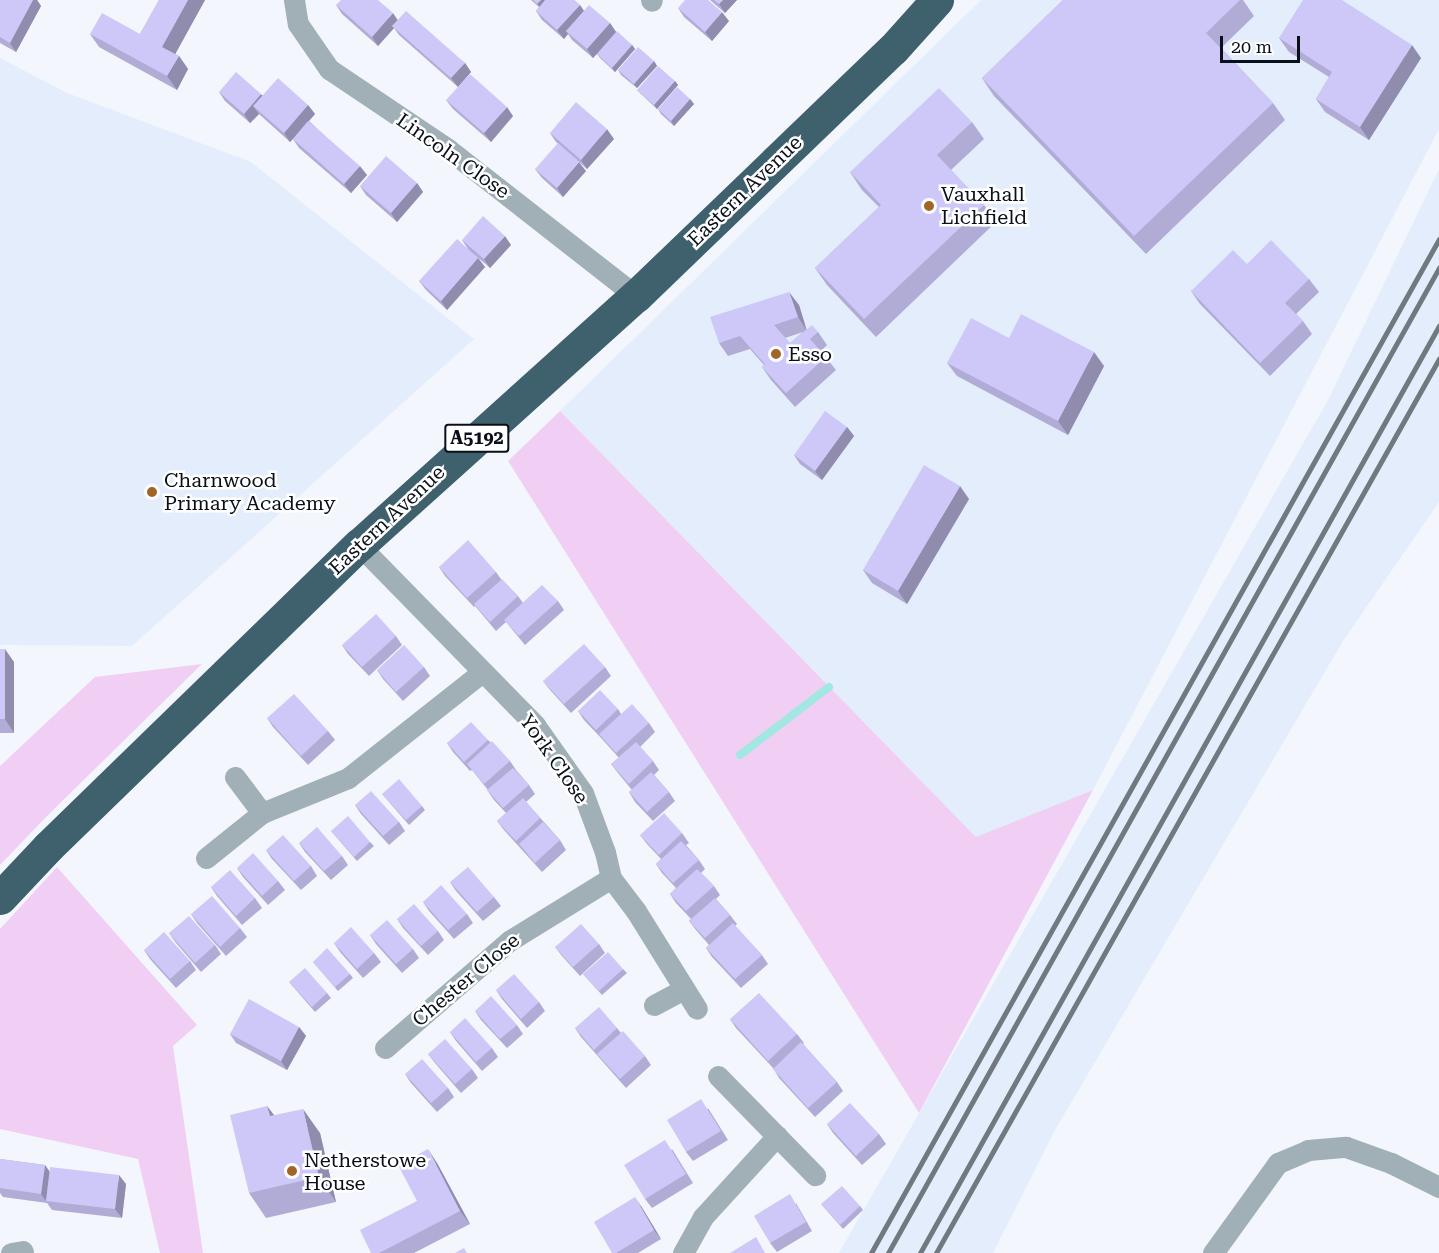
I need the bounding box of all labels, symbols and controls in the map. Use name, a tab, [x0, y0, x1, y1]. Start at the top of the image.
scale bar	[1223, 24, 1302, 62]
text: 20 m	[1231, 36, 1272, 57]
street label: Lincoln Close	[392, 108, 514, 204]
street label: Eastern Avenue	[683, 130, 807, 252]
place label: Vauxhall Lichfield	[941, 183, 1027, 230]
marker: Vauxhall Lichfield	[922, 199, 936, 213]
place label: Esso	[788, 342, 832, 366]
marker: Esso	[769, 347, 783, 361]
road number: A5192	[444, 423, 510, 453]
street label: Eastern Avenue	[324, 460, 450, 580]
place label: Charnwood Primary Academy	[164, 468, 336, 515]
marker: Charnwood Primary Academy	[145, 485, 159, 499]
street label: York Close	[514, 710, 594, 808]
street label: Chester Close	[408, 928, 524, 1032]
place label: Netherstowe House	[304, 1148, 426, 1195]
marker: Netherstowe House	[285, 1164, 299, 1178]

